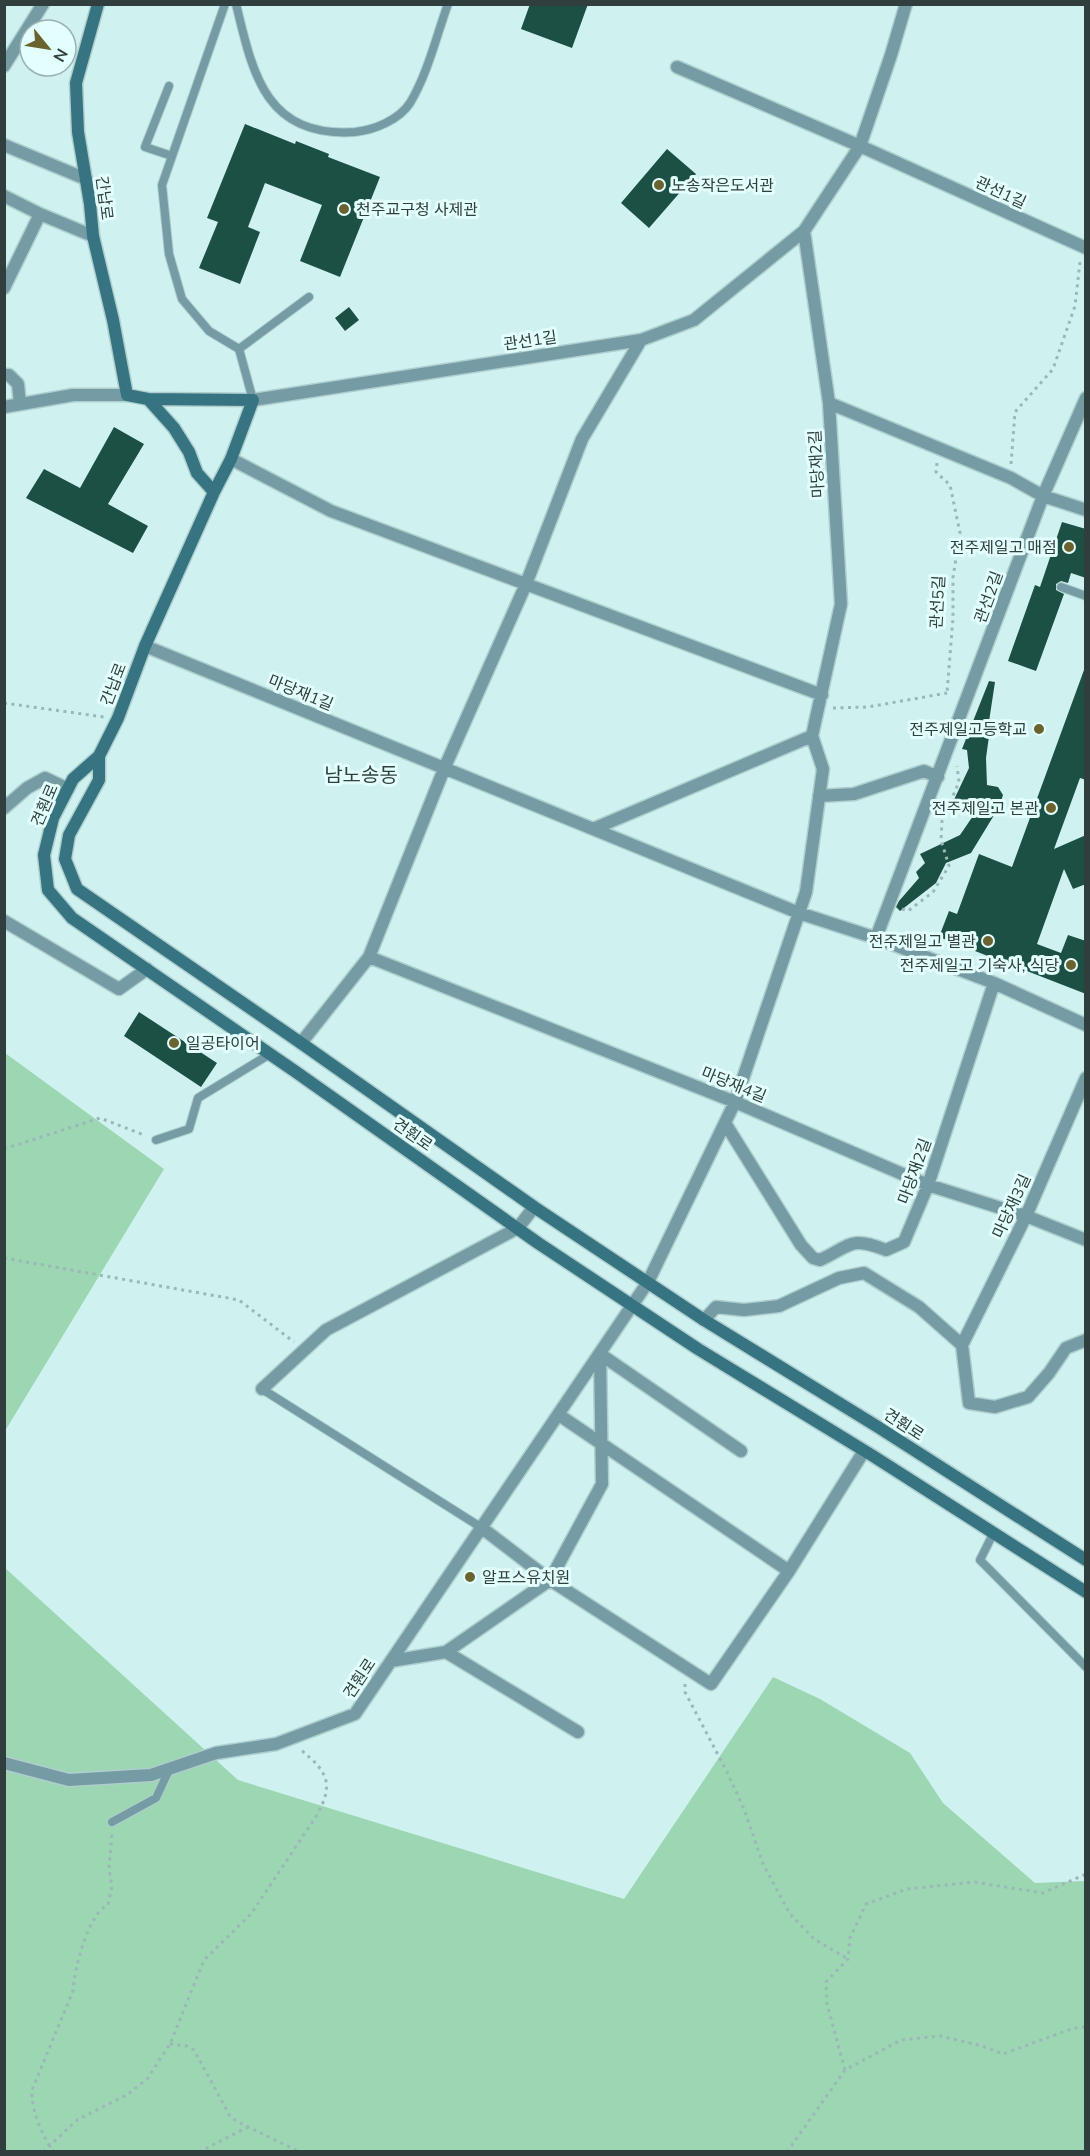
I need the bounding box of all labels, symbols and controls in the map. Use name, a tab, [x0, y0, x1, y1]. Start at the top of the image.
north arrow	[18, 18, 78, 78]
text: N	[49, 45, 73, 66]
street label: 관선1길	[972, 172, 1030, 212]
street label: 간납로	[92, 175, 118, 221]
place label: 노송작은도서관	[671, 175, 774, 195]
marker: 노송작은도서관	[652, 178, 666, 192]
place label: 천주교구청 사제관	[356, 199, 478, 219]
marker: 천주교구청 사제관	[337, 202, 351, 216]
street label: 관선1길	[502, 326, 558, 354]
street label: 마당재2길	[804, 429, 828, 499]
place label: 전주제일고 매점	[950, 537, 1057, 557]
marker: 전주제일고 매점	[1062, 540, 1076, 554]
street label: 관선2길	[969, 568, 1007, 626]
street label: 관선5길	[926, 575, 948, 629]
street label: 간납로	[96, 660, 130, 708]
street label: 마당재1길	[266, 670, 336, 714]
place label: 전주제일고등학교	[909, 719, 1027, 739]
marker: 전주제일고등학교	[1032, 722, 1046, 736]
district label: 남노송동	[324, 762, 398, 787]
street label: 견훤로	[26, 781, 62, 829]
place label: 전주제일고 본관	[932, 798, 1039, 818]
marker: 전주제일고 본관	[1044, 801, 1058, 815]
place label: 전주제일고 별관	[869, 931, 976, 951]
marker: 전주제일고 별관	[981, 934, 995, 948]
place label: 전주제일고 기숙사, 식당	[900, 955, 1059, 975]
marker: 전주제일고 기숙사, 식당	[1064, 958, 1078, 972]
place label: 일공타이어	[186, 1033, 260, 1053]
marker: 일공타이어	[167, 1036, 181, 1050]
street label: 마당재4길	[699, 1062, 769, 1106]
street label: 견훤로	[389, 1113, 437, 1155]
street label: 마당재2길	[893, 1135, 935, 1207]
street label: 마당재3길	[987, 1171, 1035, 1241]
street label: 견훤로	[880, 1404, 928, 1445]
place label: 알프스유치원	[482, 1567, 570, 1587]
marker: 알프스유치원	[463, 1570, 477, 1584]
street label: 견훤로	[338, 1654, 380, 1702]

